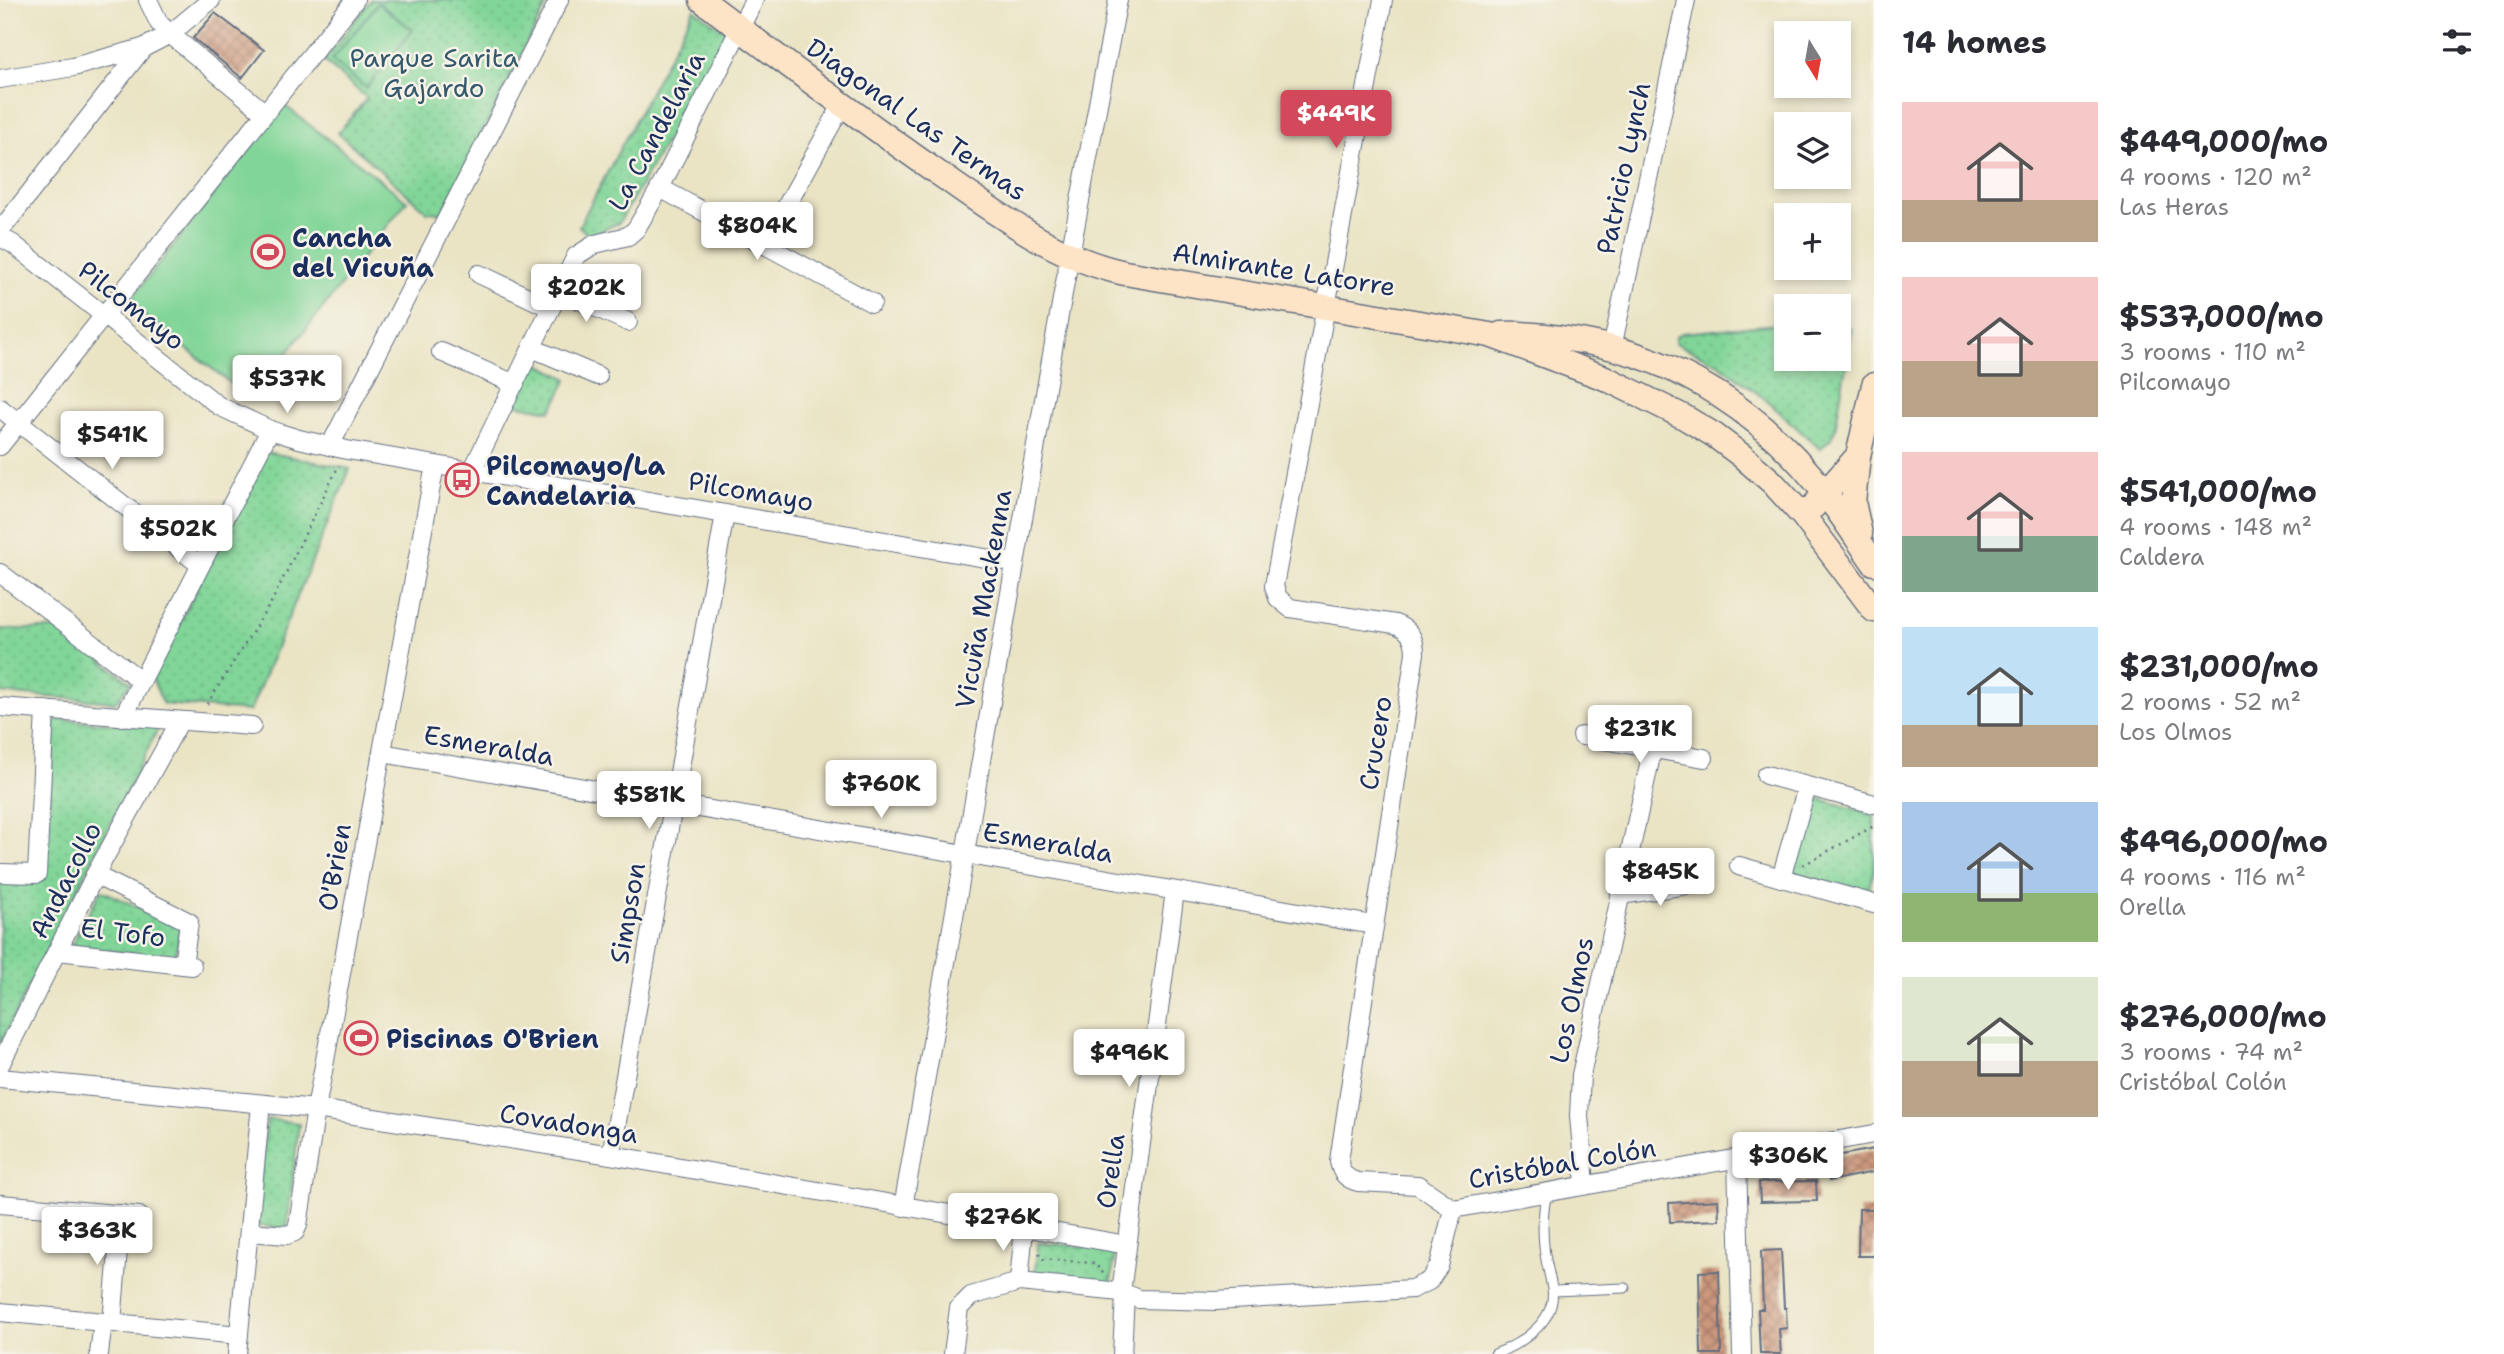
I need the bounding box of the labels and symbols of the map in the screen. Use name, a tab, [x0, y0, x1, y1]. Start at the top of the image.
north arrow	[1774, 21, 1852, 98]
street label: Diagonal Las Termas	[800, 30, 1034, 208]
park label: Parque Sarita Gajardo	[349, 40, 519, 105]
street label: La Candelaria	[599, 45, 713, 217]
street label: Patricio Lynch	[1588, 78, 1658, 258]
pin: $449K	[1287, 90, 1385, 150]
pin: $804K	[708, 202, 806, 262]
place label: Cancha del Vicuña	[292, 220, 434, 285]
sports icon: Cancha del Vicuña	[249, 233, 287, 271]
street label: Almirante Latorre	[1170, 234, 1398, 304]
street label: Pilcomayo	[71, 252, 193, 358]
pin: $202K	[537, 264, 635, 324]
pin: $537K	[238, 356, 336, 415]
pin: $541K	[63, 412, 161, 471]
place label: Pilcomayo/La Candelaria	[486, 448, 665, 513]
bus stop icon: Pilcomayo/La Candelaria	[443, 461, 481, 499]
street label: Pilcomayo	[686, 463, 816, 519]
street label: Vicuña Mackenna	[946, 486, 1020, 712]
pin: $502K	[129, 505, 227, 565]
street label: Crucero	[1350, 693, 1400, 793]
pin: $231K	[1591, 706, 1689, 765]
street label: Esmeralda	[421, 716, 557, 774]
pin: $760K	[832, 760, 930, 820]
pin: $581K	[600, 772, 698, 831]
street label: Esmeralda	[980, 813, 1116, 871]
street label: Andacollo	[21, 816, 109, 944]
street label: O'Brien	[309, 820, 359, 914]
pin: $845K	[1611, 848, 1709, 908]
street label: Simpson	[601, 860, 653, 966]
street label: El Tofo	[78, 909, 168, 955]
street label: Los Olmos	[1541, 934, 1601, 1066]
sports icon: Piscinas O'Brien	[342, 1019, 380, 1057]
place label: Piscinas O'Brien	[386, 1021, 599, 1056]
pin: $496K	[1080, 1030, 1178, 1089]
street label: Covadonga	[497, 1095, 641, 1151]
street label: Cristóbal Colón	[1466, 1129, 1658, 1197]
street label: Orella	[1087, 1131, 1133, 1211]
pin: $306K	[1739, 1132, 1837, 1192]
pin: $276K	[954, 1194, 1052, 1253]
pin: $363K	[48, 1208, 146, 1267]

